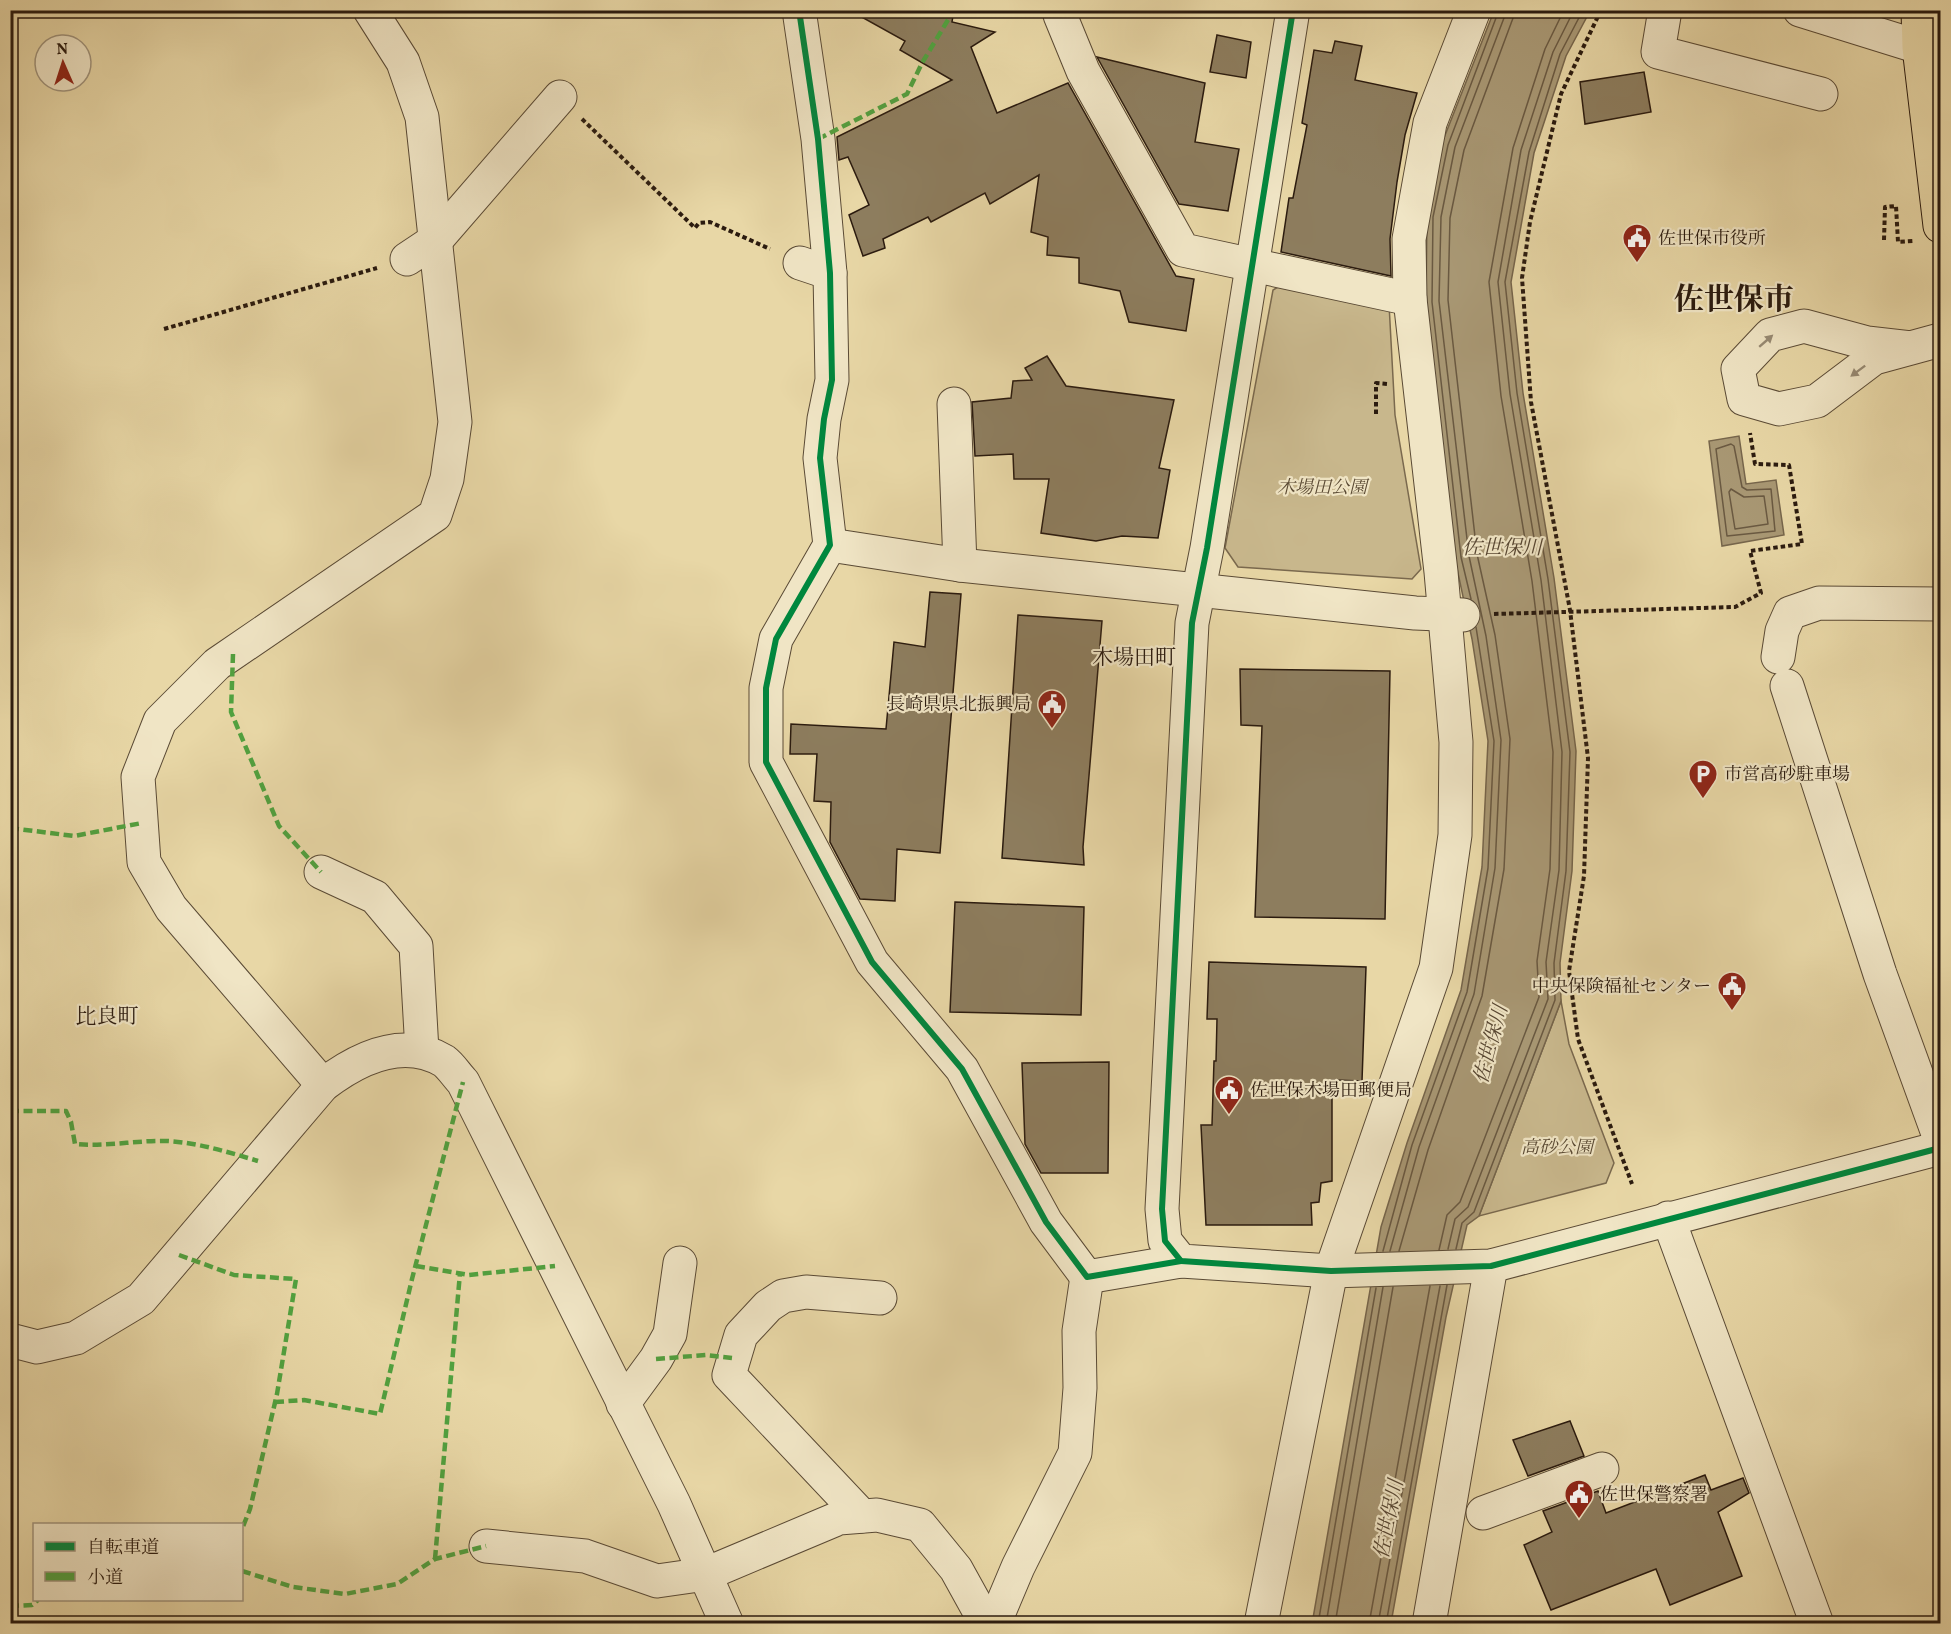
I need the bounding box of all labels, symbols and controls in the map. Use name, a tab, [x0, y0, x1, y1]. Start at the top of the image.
north arrow	[33, 33, 93, 93]
text: N	[56, 39, 69, 61]
public building icon: 佐世保市役所	[1621, 222, 1653, 264]
place label: 佐世保市役所	[1658, 227, 1766, 252]
district label: 佐世保市	[1674, 280, 1794, 322]
one-way arrow	[1758, 334, 1773, 348]
one-way arrow	[1850, 364, 1865, 376]
park label: 木場田公園	[1277, 476, 1370, 501]
water label: 佐世保川	[1462, 535, 1544, 563]
district label: 木場田町	[1092, 644, 1176, 673]
public building icon: 長崎県県北振興局	[1036, 688, 1068, 730]
place label: 長崎県県北振興局	[887, 693, 1031, 718]
parking icon: 市営高砂駐車場	[1687, 758, 1719, 800]
place label: 市営高砂駐車場	[1724, 763, 1850, 788]
public building icon: 中央保険福祉センター	[1716, 970, 1748, 1012]
place label: 中央保険福祉センター	[1532, 975, 1711, 1000]
water label: 佐世保川	[1468, 1000, 1516, 1087]
district label: 比良町	[76, 1003, 139, 1032]
public building icon: 佐世保木場田郵便局	[1213, 1074, 1245, 1116]
place label: 佐世保木場田郵便局	[1250, 1079, 1412, 1104]
park label: 高砂公園	[1521, 1136, 1596, 1161]
water label: 佐世保川	[1369, 1475, 1412, 1561]
public building icon: 佐世保警察署	[1563, 1478, 1595, 1520]
place label: 佐世保警察署	[1600, 1483, 1708, 1508]
legend	[33, 1523, 243, 1601]
text: 自転車道	[87, 1536, 159, 1561]
text: 小道	[87, 1566, 123, 1591]

